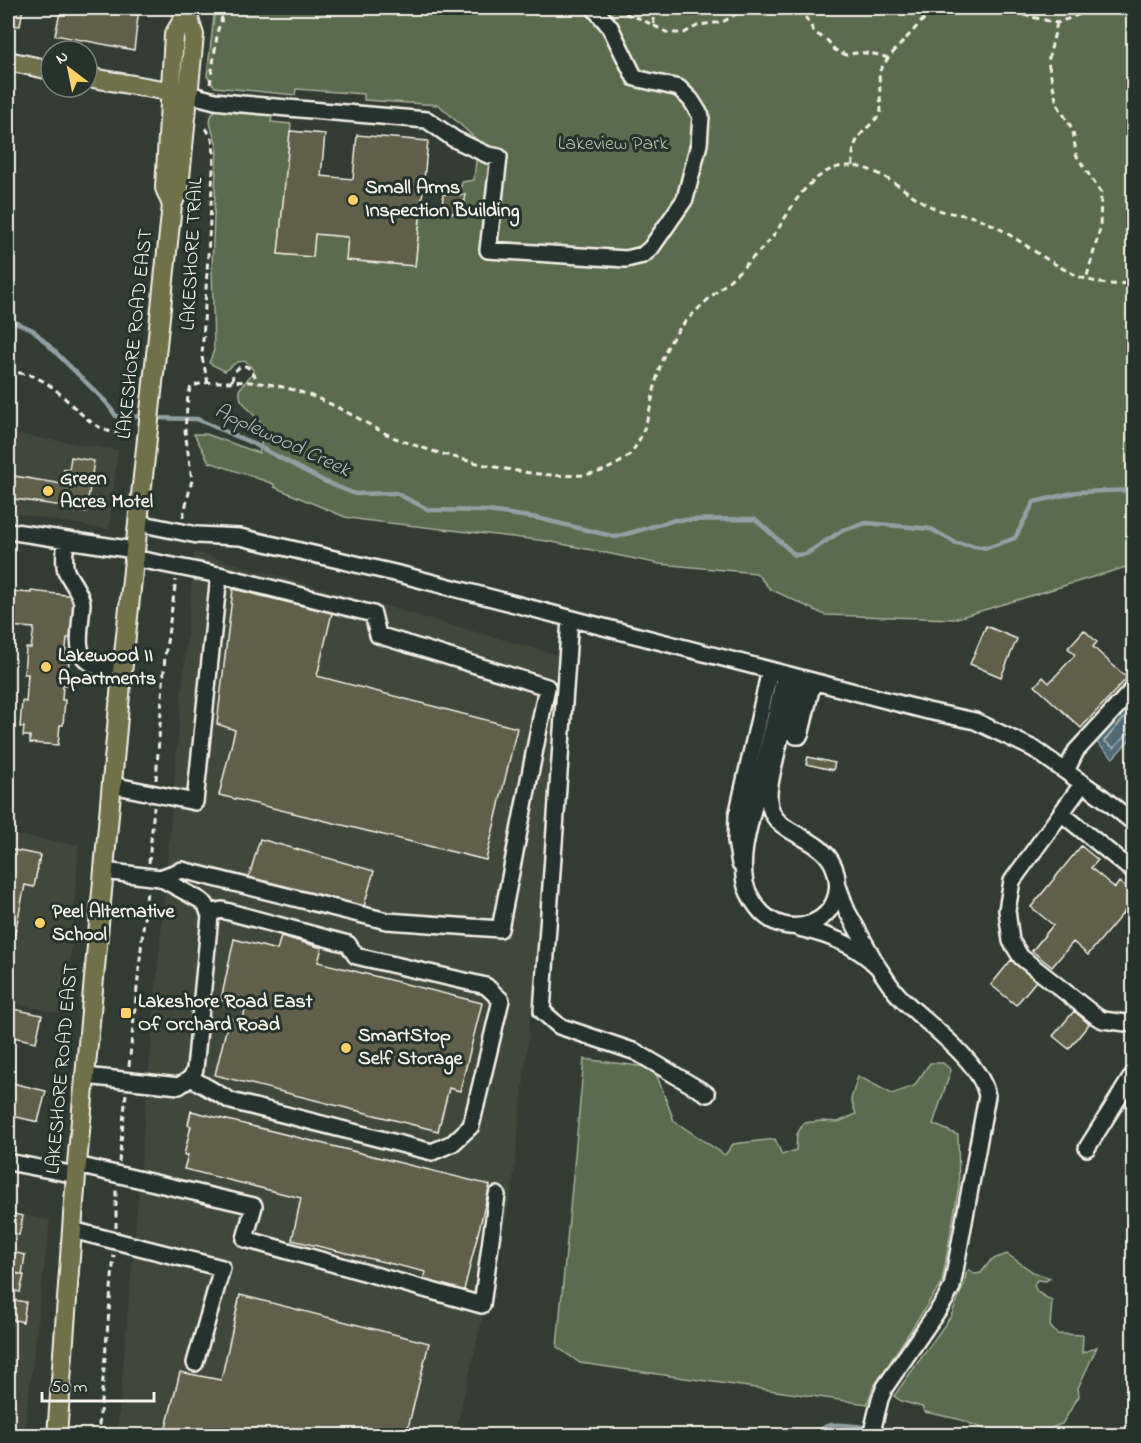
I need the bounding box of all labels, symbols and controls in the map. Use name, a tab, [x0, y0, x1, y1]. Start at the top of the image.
north arrow	[39, 39, 99, 99]
text: N	[51, 45, 73, 71]
park label: Lakeview Park	[558, 130, 668, 159]
place label: Small Arms Inspection Building	[365, 174, 520, 227]
street label: LAKESHORE TRAIL	[175, 176, 212, 331]
marker: Small Arms Inspection Building	[346, 193, 360, 207]
street label: LAKESHORE ROAD EAST	[111, 227, 161, 441]
water label: Applewood Creek	[209, 396, 355, 486]
place label: Green Acres Motel	[60, 465, 153, 517]
marker: Green Acres Motel	[41, 484, 55, 498]
place label: Lakewood II Apartments	[58, 642, 156, 694]
marker: Lakewood II Apartments	[39, 660, 53, 674]
place label: Peel Alternative School	[52, 898, 176, 950]
marker: Peel Alternative School	[33, 916, 47, 930]
street label: LAKESHORE ROAD EAST	[39, 963, 87, 1175]
place label: Lakeshore Road East Of Orchard Road	[138, 988, 313, 1040]
marker: Lakeshore Road East Of Orchard Road	[119, 1006, 133, 1020]
place label: SmartStop Self Storage	[358, 1022, 463, 1075]
marker: SmartStop Self Storage	[339, 1041, 353, 1055]
scale bar	[42, 1365, 154, 1403]
text: 50 m	[51, 1375, 88, 1401]

